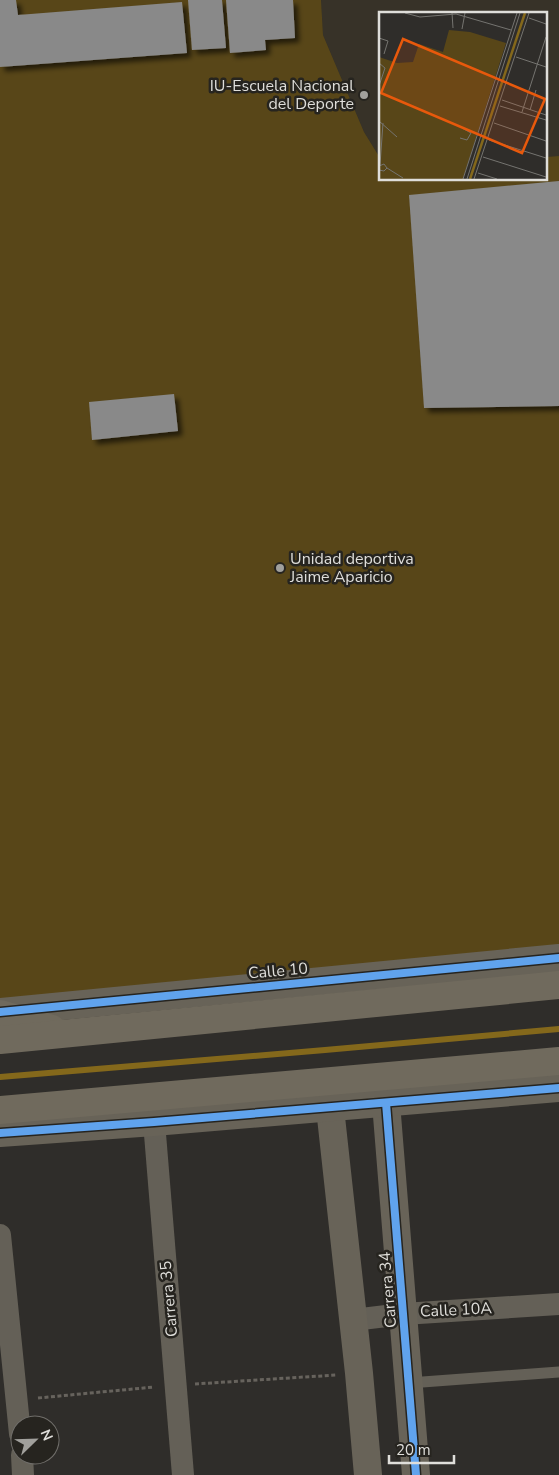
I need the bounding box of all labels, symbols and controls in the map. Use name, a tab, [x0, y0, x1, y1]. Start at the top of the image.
inset map	[379, 12, 546, 180]
place label: IU-Escuela Nacional del Deporte	[210, 75, 354, 115]
marker: IU-Escuela Nacional del Deporte	[358, 89, 370, 101]
place label: Unidad deportiva Jaime Aparicio	[289, 548, 414, 588]
marker: Unidad deportiva Jaime Aparicio	[274, 562, 286, 574]
street label: Calle 10	[247, 957, 309, 985]
street label: Carrera 34	[374, 1251, 402, 1329]
street label: Carrera 35	[155, 1260, 183, 1338]
street label: Calle 10A	[420, 1297, 493, 1323]
north arrow	[10, 1415, 60, 1465]
text: N	[36, 1427, 57, 1444]
scale bar	[389, 1432, 454, 1464]
text: 20 m	[396, 1440, 431, 1460]

